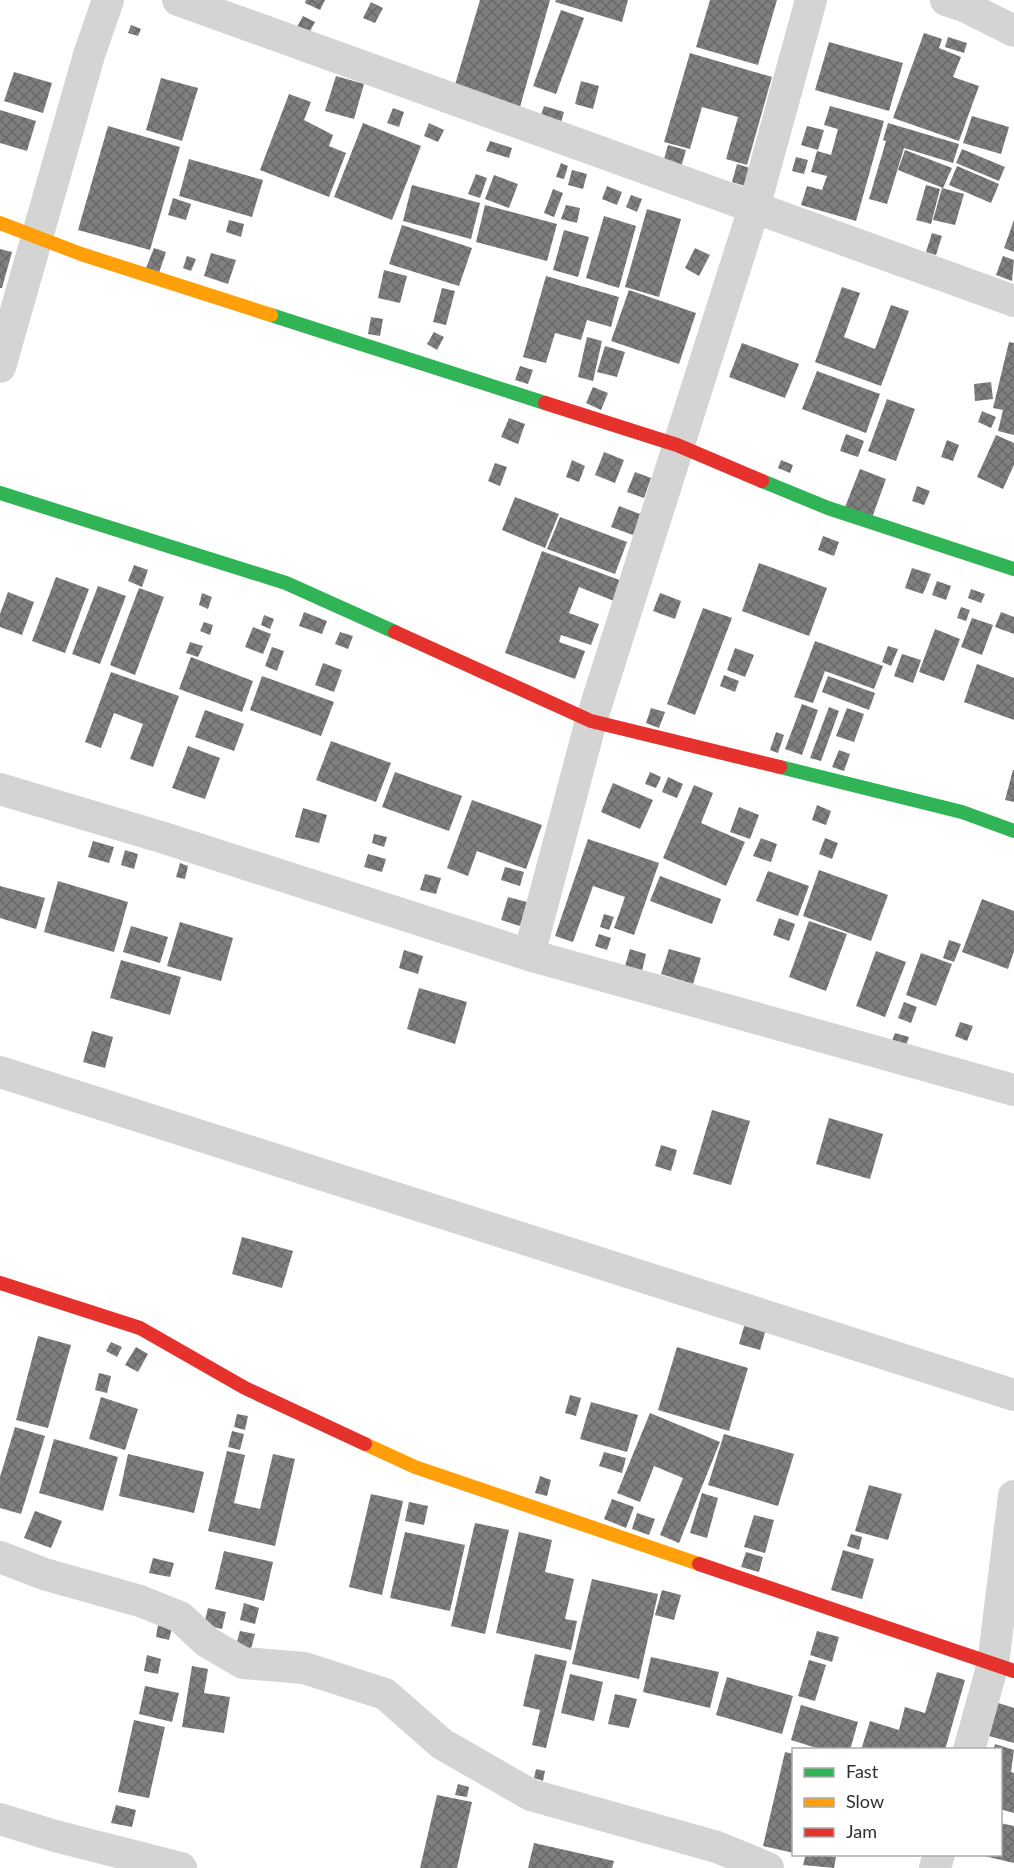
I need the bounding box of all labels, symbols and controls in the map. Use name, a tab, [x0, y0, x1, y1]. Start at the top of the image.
legend	[792, 1748, 1002, 1856]
text: Fast	[846, 1760, 879, 1782]
text: Slow	[846, 1790, 884, 1812]
text: Jam	[846, 1820, 877, 1842]

